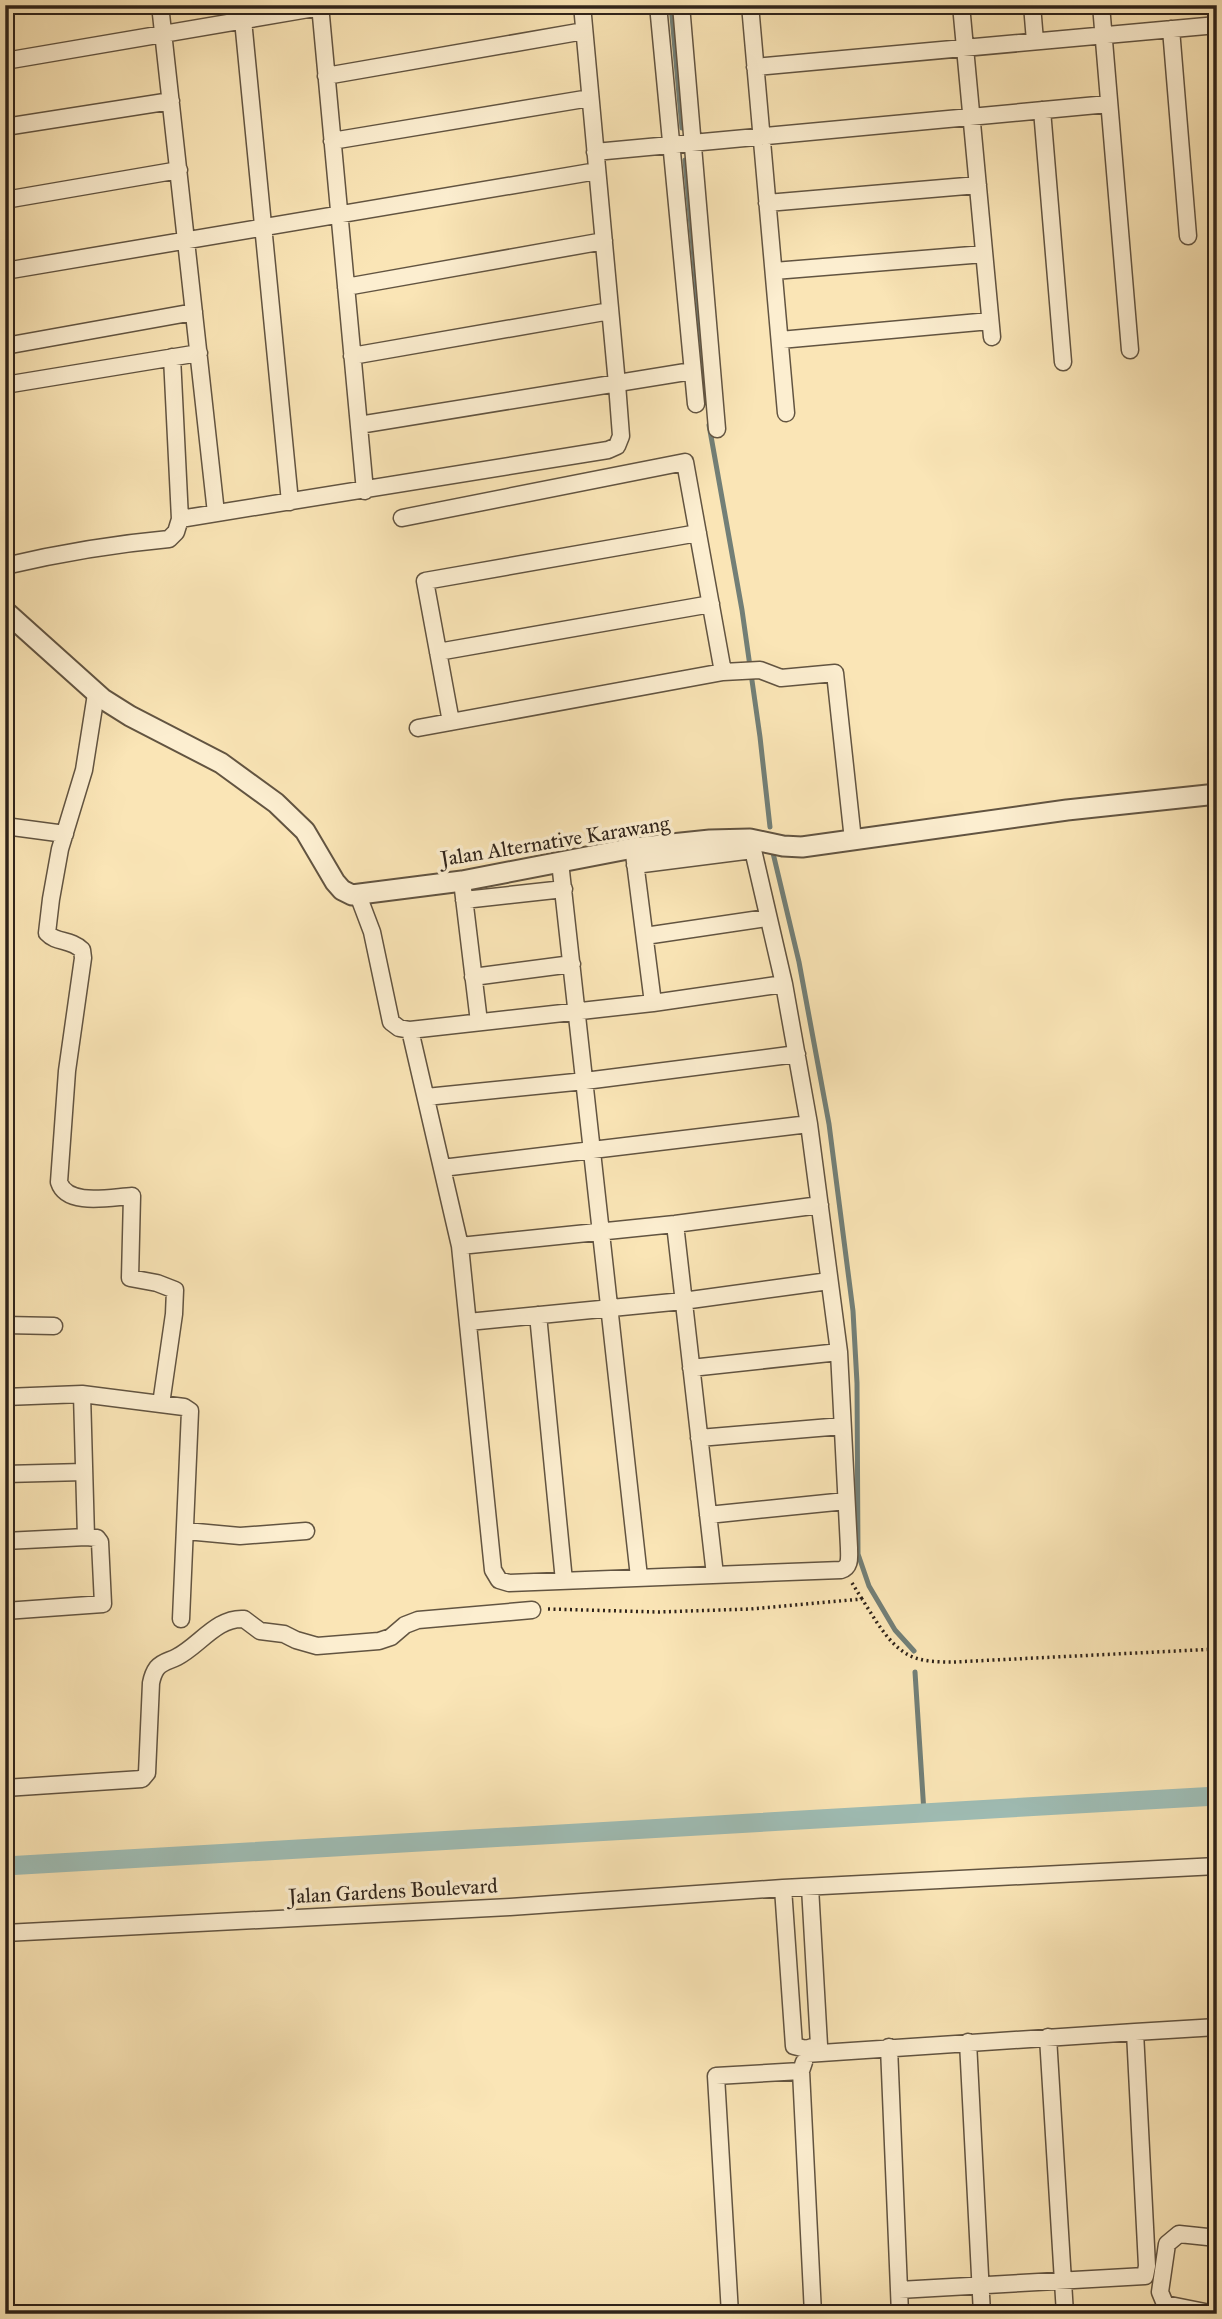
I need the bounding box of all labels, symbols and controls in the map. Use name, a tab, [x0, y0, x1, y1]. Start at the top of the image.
street label: Jalan Alternative Karawang	[437, 810, 672, 872]
street label: Jalan Gardens Boulevard	[286, 1873, 499, 1910]

